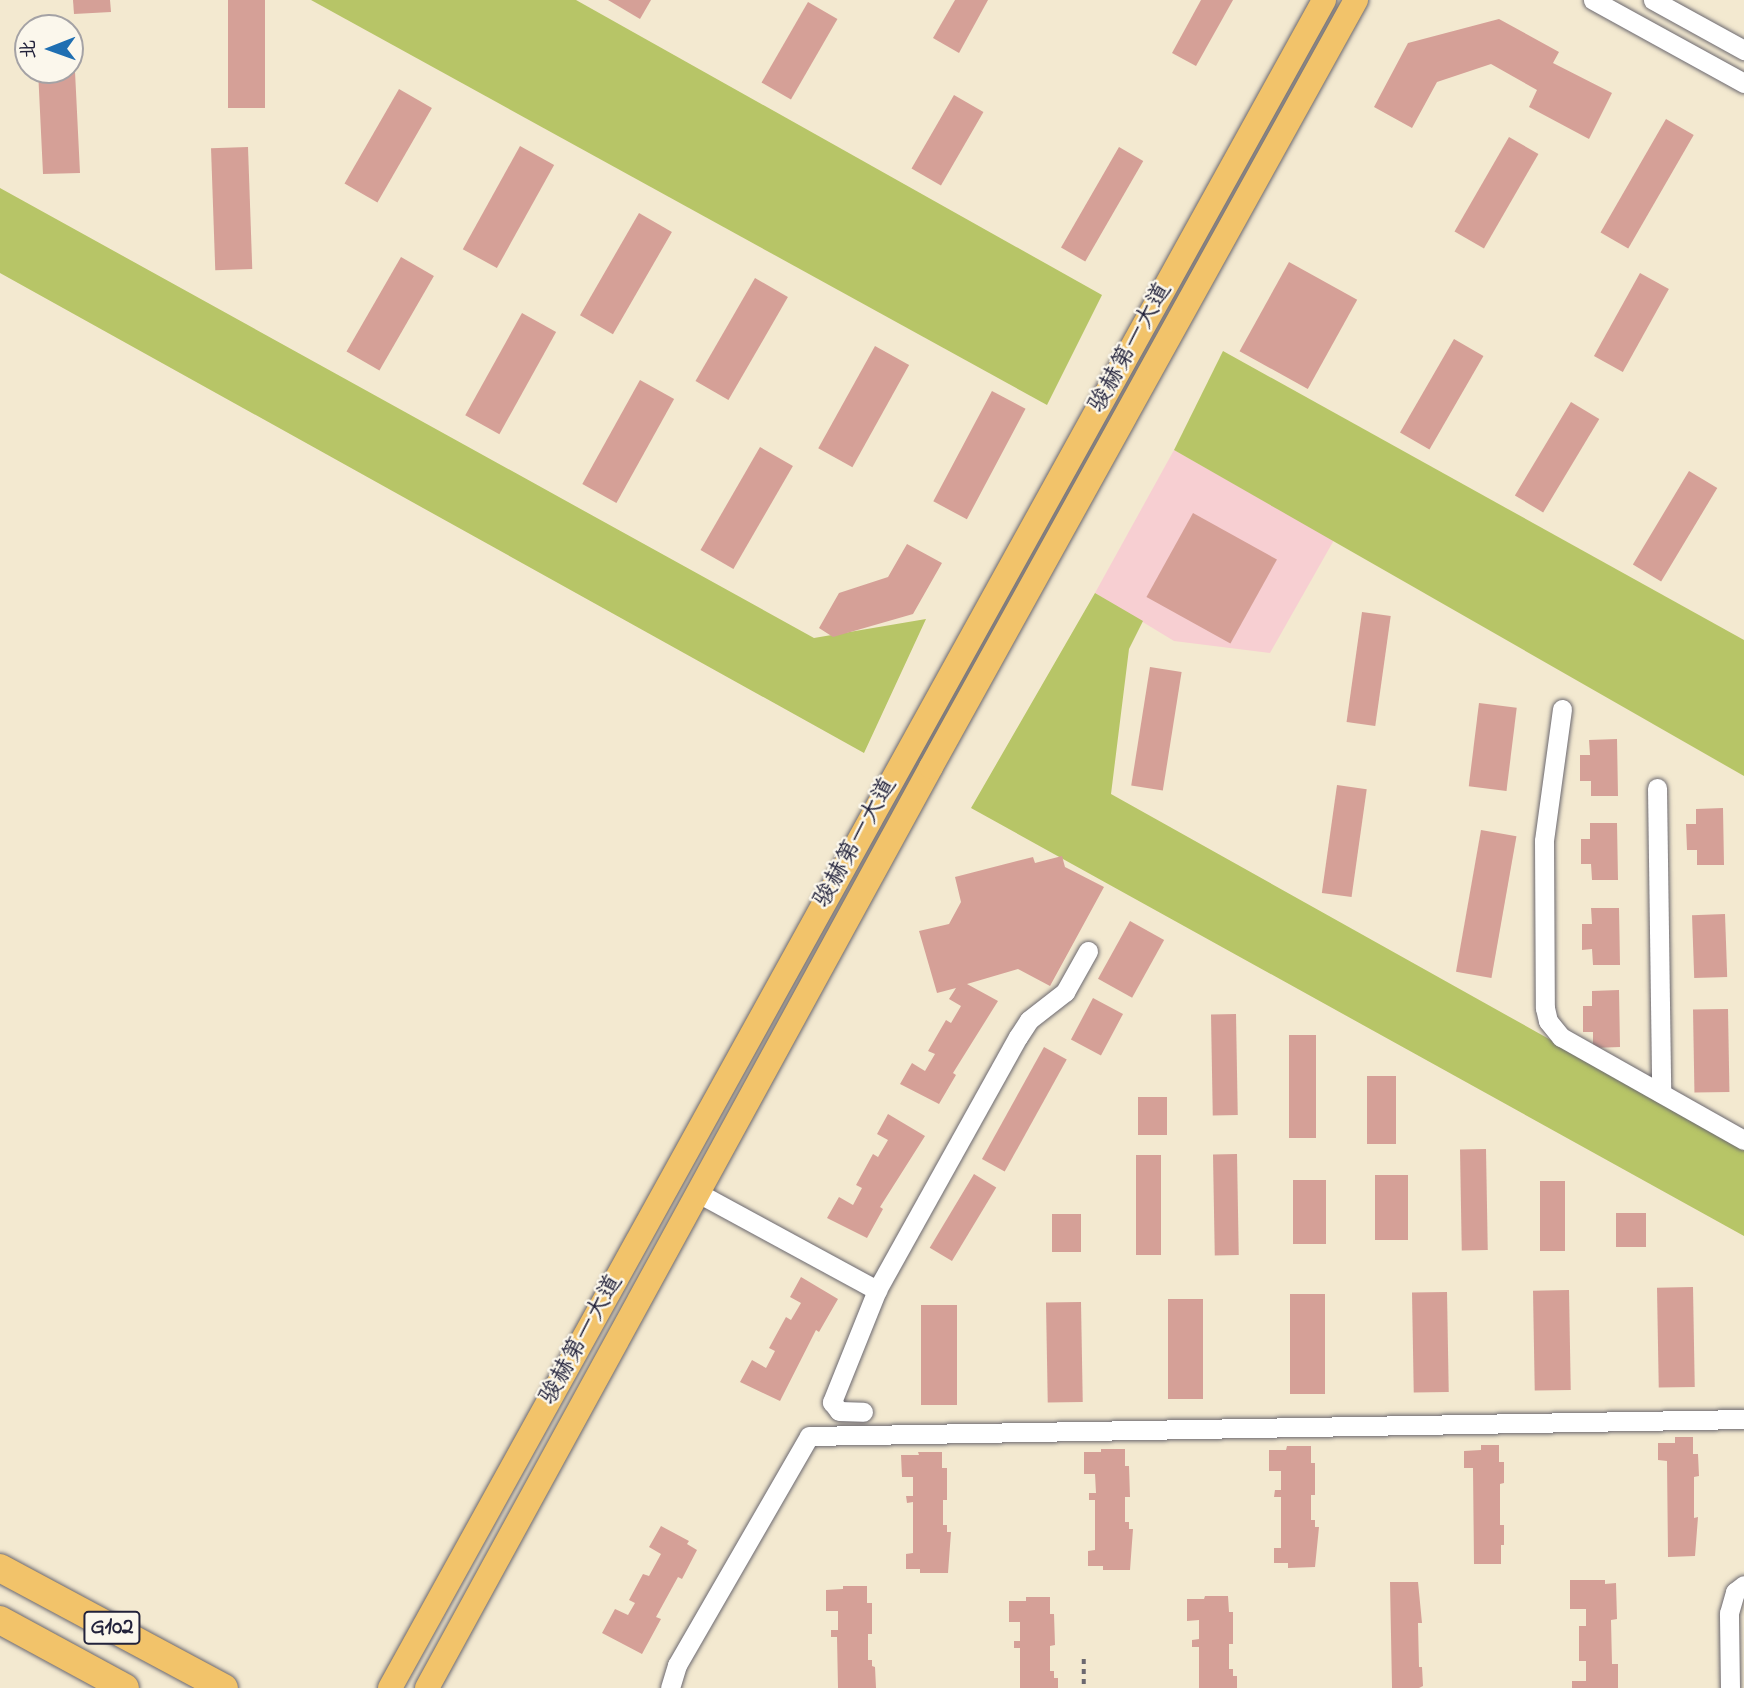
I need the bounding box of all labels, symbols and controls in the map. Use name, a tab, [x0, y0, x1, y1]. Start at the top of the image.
north arrow	[14, 14, 84, 84]
text: 北	[16, 40, 43, 59]
street label: 骏赫第一大道	[1083, 278, 1179, 418]
street label: 骏赫第一大道	[808, 773, 904, 913]
street label: 骏赫第一大道	[534, 1270, 630, 1410]
road number: G102	[82, 1609, 142, 1648]

